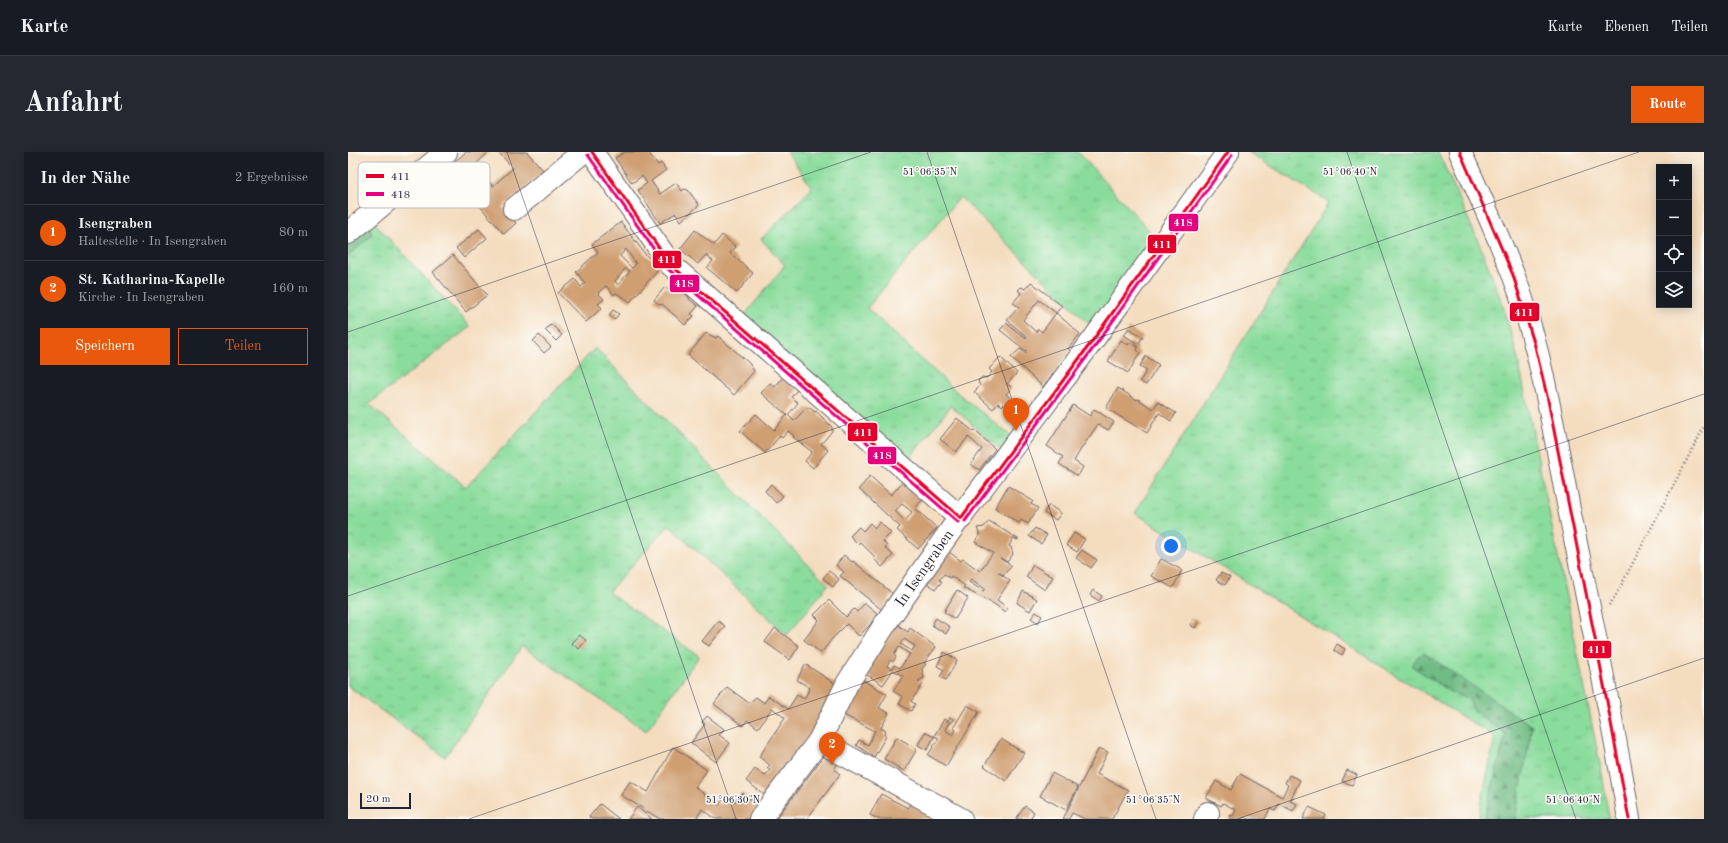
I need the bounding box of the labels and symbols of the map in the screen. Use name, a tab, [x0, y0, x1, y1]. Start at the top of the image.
legend	[358, 162, 490, 208]
text: 51°06'35"N	[903, 167, 958, 177]
text: 51°06'40"N	[1323, 167, 1378, 177]
text: 411	[391, 172, 410, 183]
text: 418	[391, 190, 410, 201]
line badge: 418	[1168, 213, 1199, 232]
text: 418	[1173, 218, 1193, 229]
line badge: 411	[1147, 234, 1177, 254]
text: 411	[1152, 240, 1172, 251]
line badge: 411	[652, 250, 682, 269]
text: 411	[657, 255, 677, 266]
line badge: 418	[669, 274, 700, 293]
text: 418	[674, 279, 694, 290]
line badge: 411	[1509, 302, 1540, 322]
text: 411	[1514, 308, 1534, 319]
pin: 1	[1003, 398, 1029, 431]
line badge: 411	[847, 422, 878, 442]
text: 411	[853, 428, 873, 439]
line badge: 418	[867, 446, 897, 465]
text: 418	[872, 451, 892, 462]
street label: In Isengraben	[893, 528, 957, 610]
your location	[1161, 536, 1181, 556]
line badge: 411	[1582, 640, 1612, 659]
text: 411	[1587, 645, 1607, 656]
pin: 2	[819, 732, 845, 765]
scale bar	[360, 791, 411, 810]
text: 51°06'30"N	[706, 795, 761, 805]
text: 51°06'35"N	[1126, 795, 1181, 805]
text: 51°06'40"N	[1546, 795, 1601, 805]

